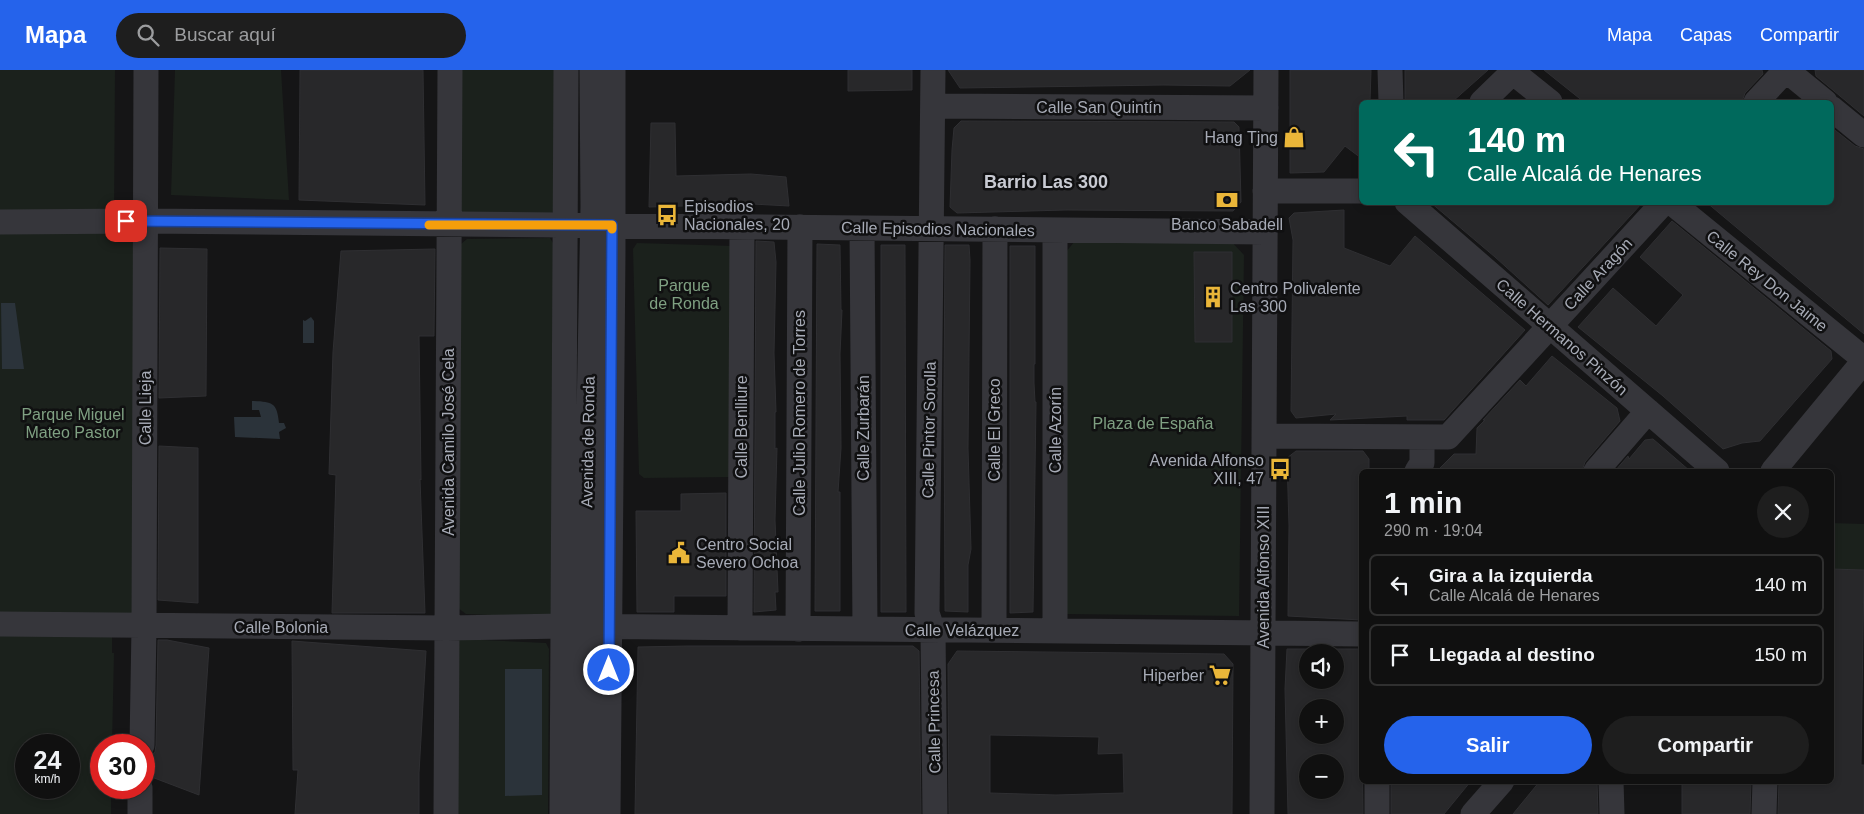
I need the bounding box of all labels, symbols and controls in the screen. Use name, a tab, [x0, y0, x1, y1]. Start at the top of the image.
search box	[116, 13, 466, 58]
text: Mapa	[25, 21, 86, 48]
icon: search	[134, 21, 162, 49]
text: Buscar aquí	[174, 24, 276, 45]
text: Mapa	[1607, 25, 1652, 45]
text: Capas	[1680, 25, 1732, 45]
text: Compartir	[1760, 25, 1839, 45]
street label: Calle San Quintín	[1036, 99, 1162, 116]
icon: left	[1384, 120, 1449, 185]
text: 140 m	[1467, 120, 1566, 159]
shop icon: Hang Tjng	[1281, 124, 1307, 150]
place label: Hang Tjng	[1204, 129, 1278, 146]
text: Calle Alcalá de Henares	[1467, 161, 1702, 186]
district label: Barrio Las 300	[984, 172, 1108, 192]
bank icon: Banco Sabadell	[1214, 187, 1240, 213]
place label: Episodios Nacionales, 20	[684, 198, 790, 233]
pin	[105, 200, 147, 242]
bus stop icon: Episodios Nacionales, 20	[654, 202, 680, 228]
icon: arrive	[112, 207, 140, 235]
place label: Banco Sabadell	[1171, 216, 1283, 233]
street label: Calle Episodios Nacionales	[841, 219, 1035, 239]
street label: Calle Rey Don Jaime	[1703, 227, 1831, 335]
street label: Calle Aragón	[1561, 235, 1635, 313]
street label: Calle Hermanos Pinzón	[1493, 275, 1631, 399]
park label: Parque de Ronda	[649, 277, 719, 312]
place label: Centro Polivalente Las 300	[1230, 280, 1361, 315]
building icon: Centro Polivalente Las 300	[1200, 284, 1226, 310]
street label: Calle Julio Romero de Torres	[791, 310, 808, 516]
street label: Avenida Camilo José Cela	[440, 348, 457, 536]
street label: Calle Pintor Sorolla	[919, 361, 939, 499]
street label: Calle Lieja	[137, 371, 154, 445]
street label: Calle Benlliure	[733, 375, 750, 479]
street label: Calle Zurbarán	[855, 375, 872, 481]
street label: Avenida de Ronda	[578, 376, 598, 508]
street label: Calle El Greco	[986, 378, 1003, 482]
street label: Calle Azorín	[1047, 387, 1064, 473]
park label: Parque Miguel Mateo Pastor	[21, 406, 125, 441]
park label: Plaza de España	[1093, 415, 1214, 432]
place label: Avenida Alfonso XIII, 47	[1150, 452, 1264, 487]
bus stop icon: Avenida Alfonso XIII, 47	[1267, 456, 1293, 482]
text: 1 min	[1384, 486, 1462, 519]
button: close	[1757, 486, 1809, 538]
street label: Avenida Alfonso XIII	[1255, 506, 1272, 648]
text: 290 m · 19:04	[1384, 522, 1483, 539]
place label: Centro Social Severo Ochoa	[696, 536, 798, 571]
public building icon: Centro Social Severo Ochoa	[666, 540, 692, 566]
text: Gira a la izquierda	[1429, 565, 1593, 586]
icon: left	[1386, 571, 1414, 599]
text: 140 m	[1754, 574, 1807, 595]
text: Calle Alcalá de Henares	[1429, 587, 1600, 604]
street label: Calle Bolonia	[234, 619, 328, 636]
street label: Calle Velázquez	[905, 622, 1019, 639]
icon: arrive	[1386, 641, 1414, 669]
position arrow	[582, 643, 634, 695]
map controls	[1299, 644, 1344, 799]
button: sound	[1299, 644, 1344, 689]
text: Llegada al destino	[1429, 644, 1595, 665]
text: 150 m	[1754, 644, 1807, 665]
supermarket icon: Hiperber	[1207, 662, 1233, 688]
place label: Hiperber	[1143, 667, 1205, 684]
street label: Calle Princesa	[925, 670, 943, 774]
button: +	[1299, 699, 1344, 744]
button: Salir	[1384, 716, 1592, 774]
button: Compartir	[1602, 716, 1809, 774]
speed limit sign: 30	[90, 734, 155, 799]
text: 24	[34, 746, 61, 774]
button: −	[1299, 754, 1344, 799]
text: km/h	[34, 772, 61, 786]

